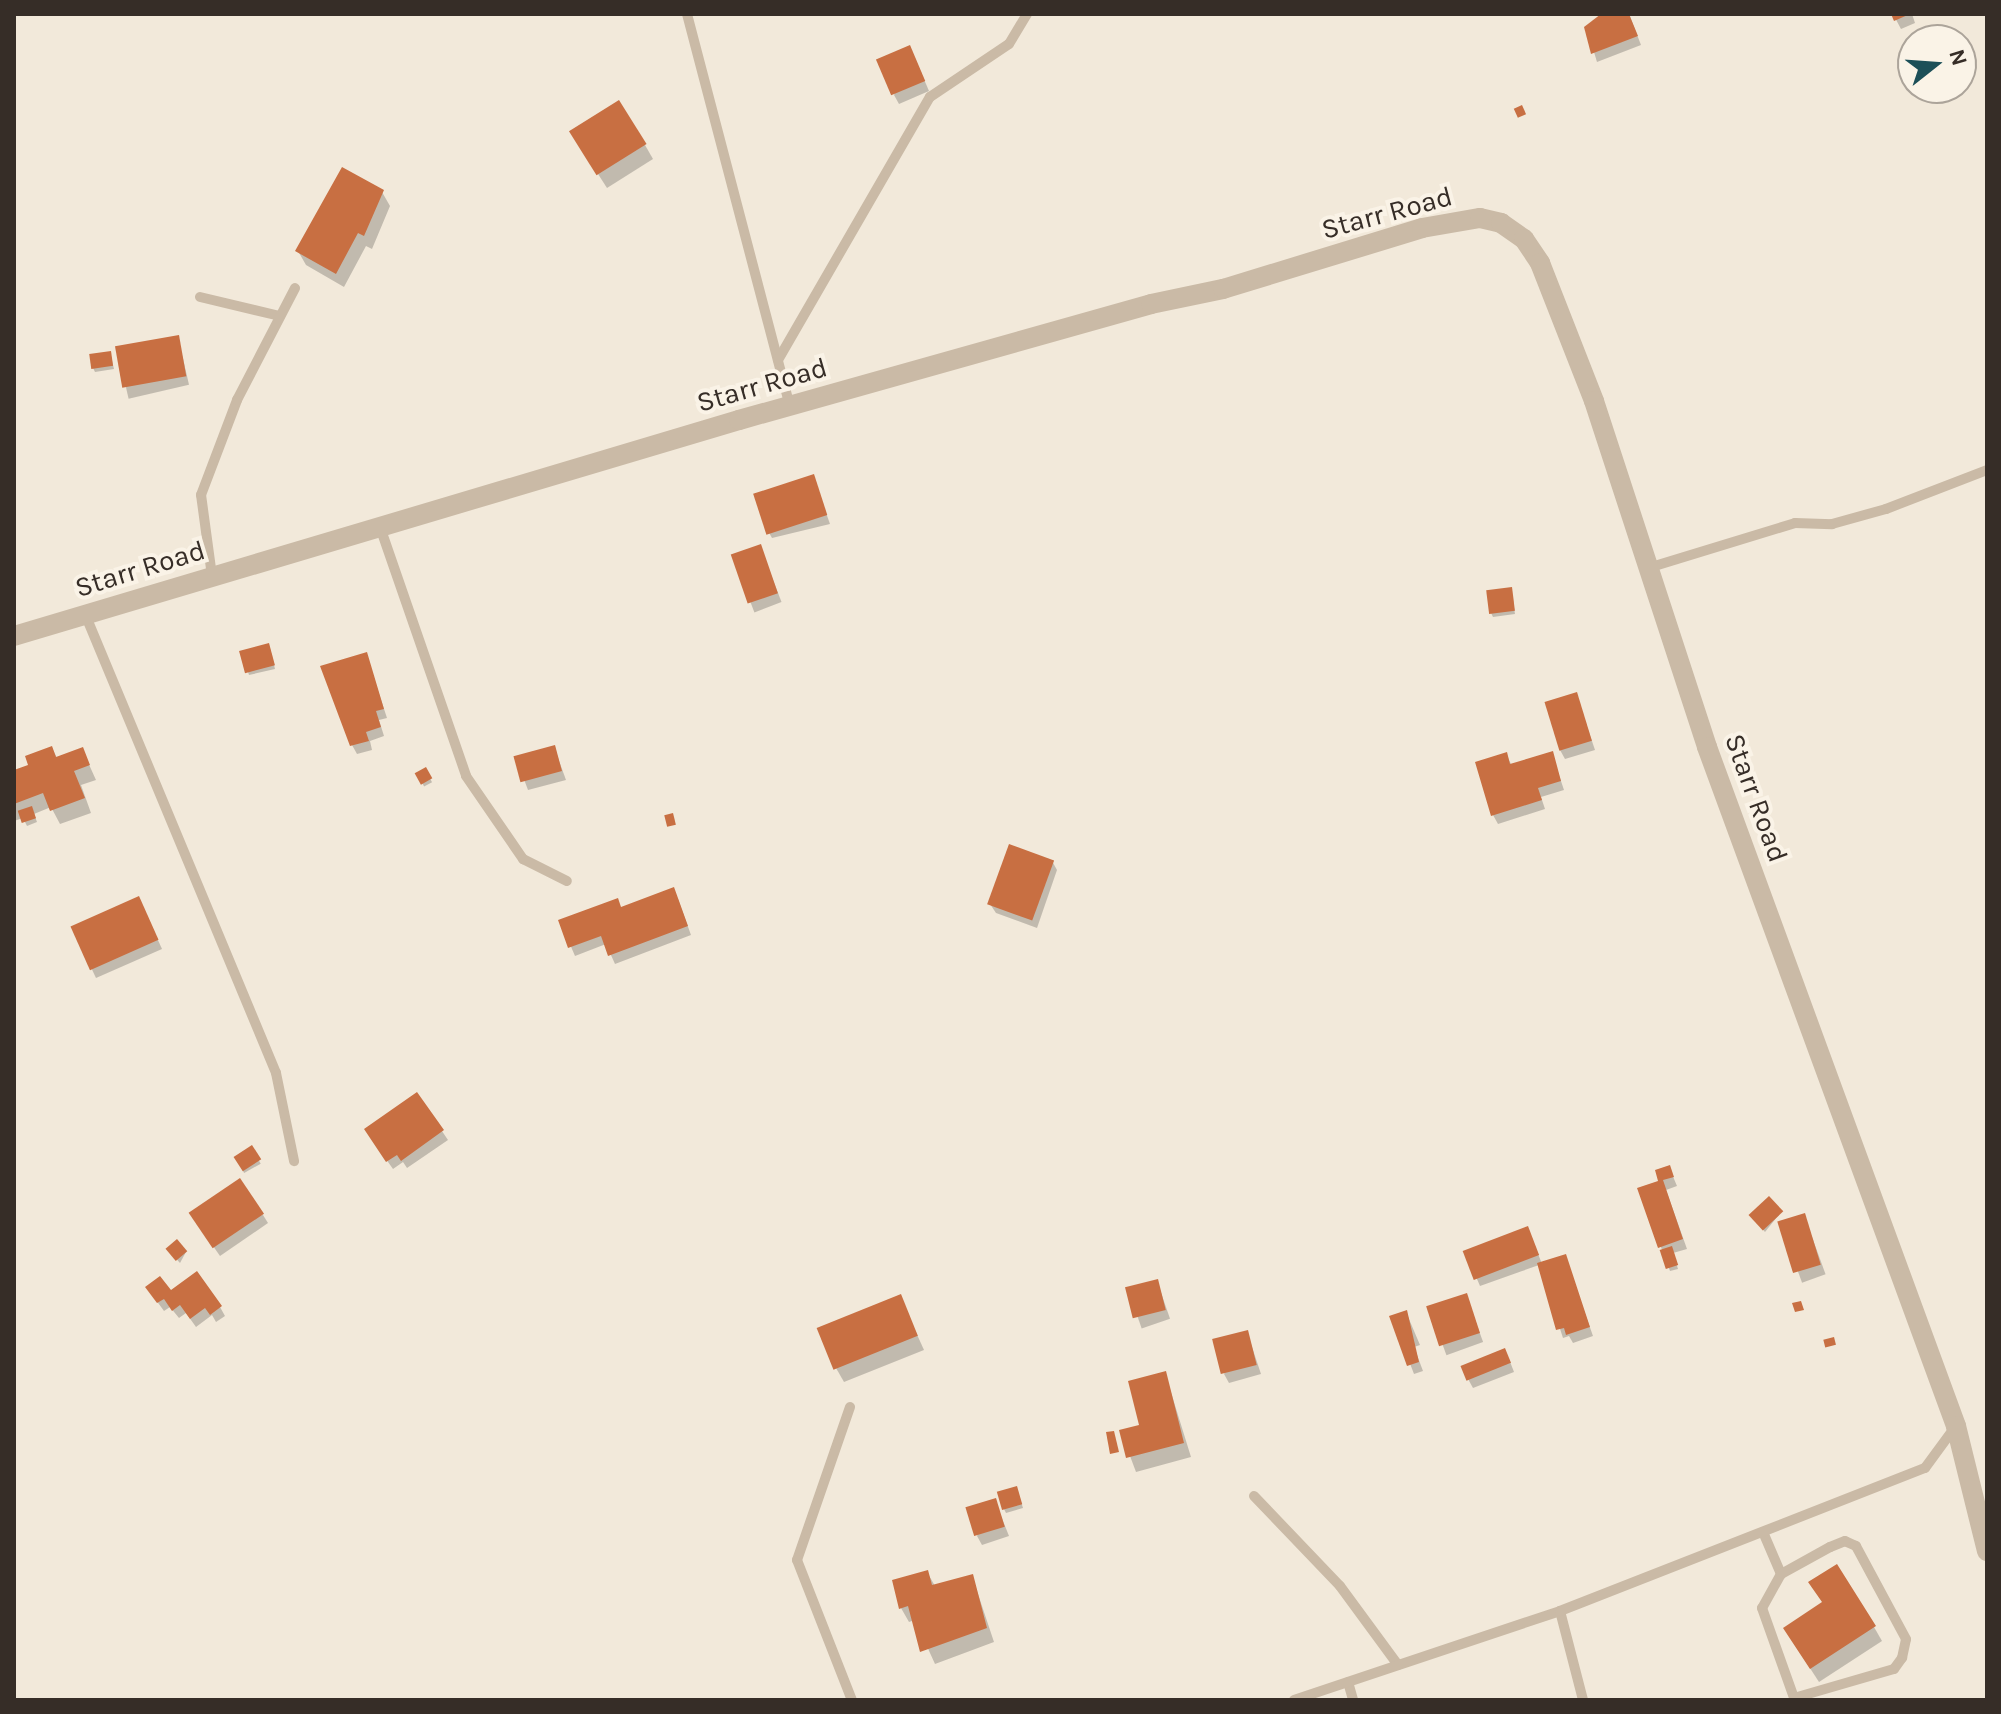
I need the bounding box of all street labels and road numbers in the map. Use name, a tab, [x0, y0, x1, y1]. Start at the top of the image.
street label: Starr Road	[1318, 179, 1456, 247]
street label: Starr Road	[693, 350, 831, 420]
street label: Starr Road	[71, 533, 209, 605]
street label: Starr Road	[1717, 729, 1795, 867]

